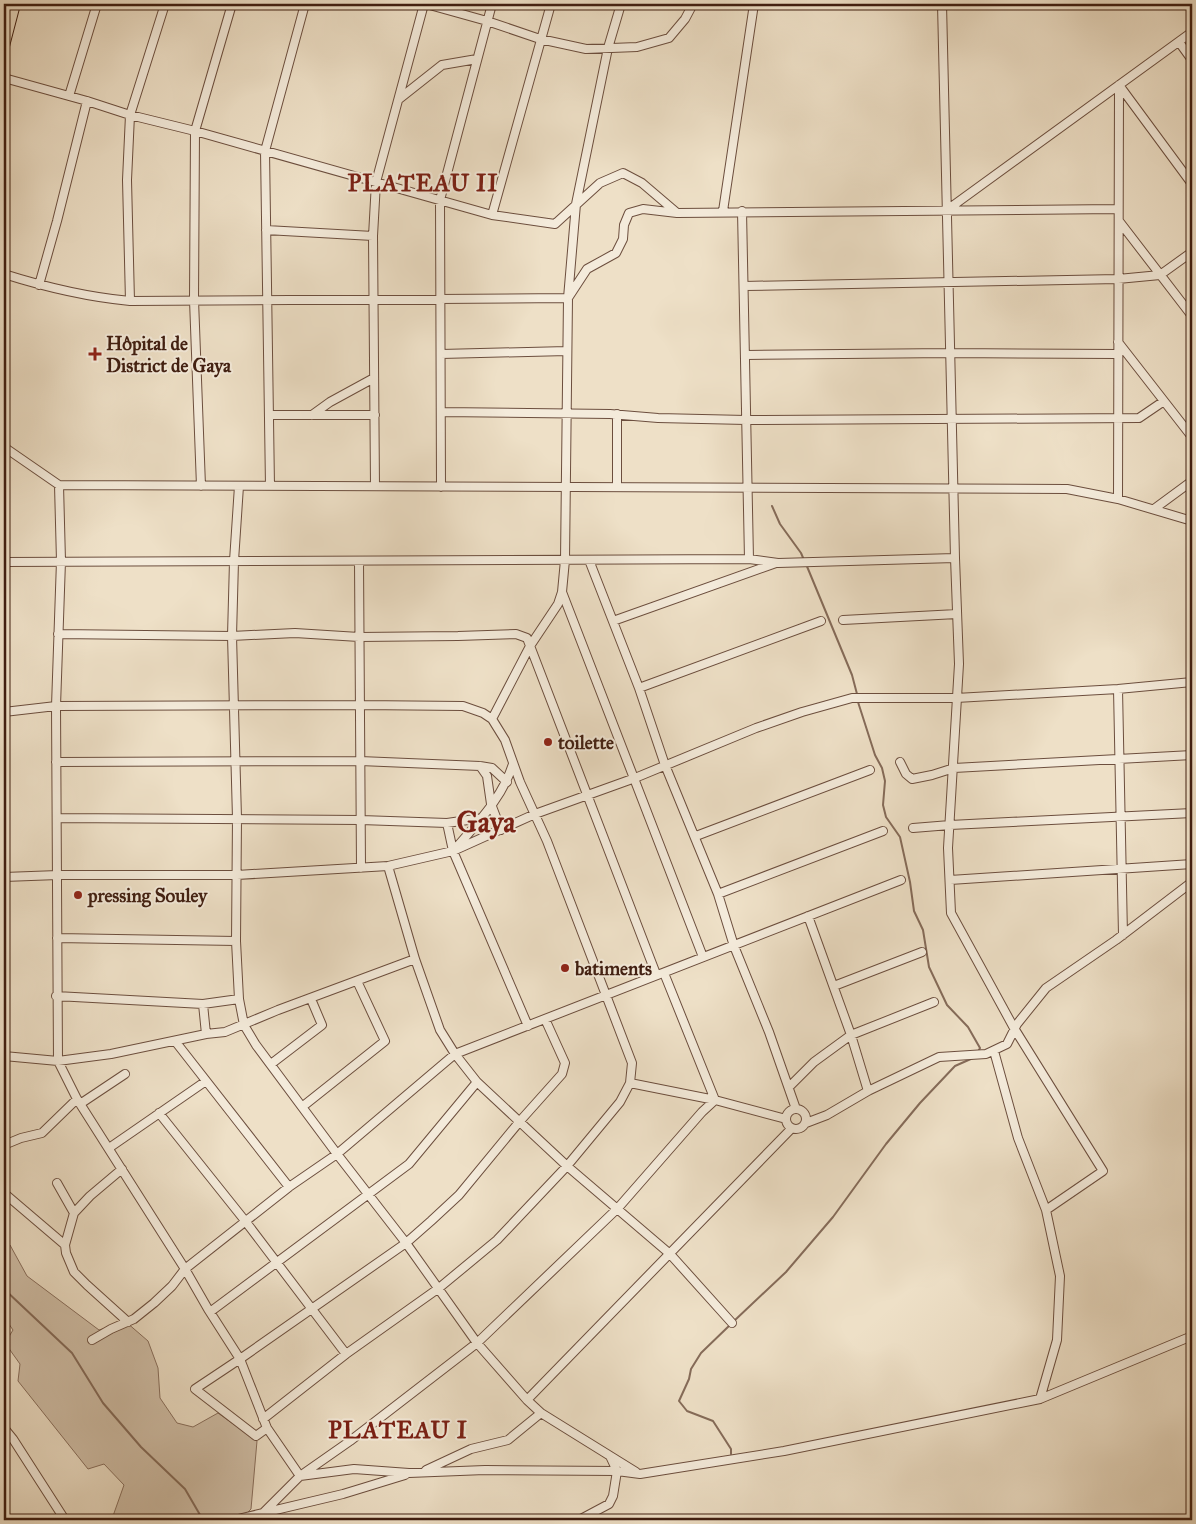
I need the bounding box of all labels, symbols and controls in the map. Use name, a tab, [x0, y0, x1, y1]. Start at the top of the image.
district label: PLATEAU II	[347, 168, 499, 198]
place label: Hôpital de District de Gaya	[106, 332, 232, 378]
marker: Hôpital de District de Gaya	[88, 347, 102, 361]
place label: toilette	[557, 731, 614, 754]
marker: toilette	[542, 736, 554, 748]
district label: Gaya	[457, 805, 516, 840]
place label: pressing Souley	[87, 884, 208, 908]
marker: pressing Souley	[72, 889, 84, 901]
place label: batiments	[574, 957, 652, 980]
marker: batiments	[559, 962, 571, 974]
district label: PLATEAU I	[328, 1415, 468, 1445]

